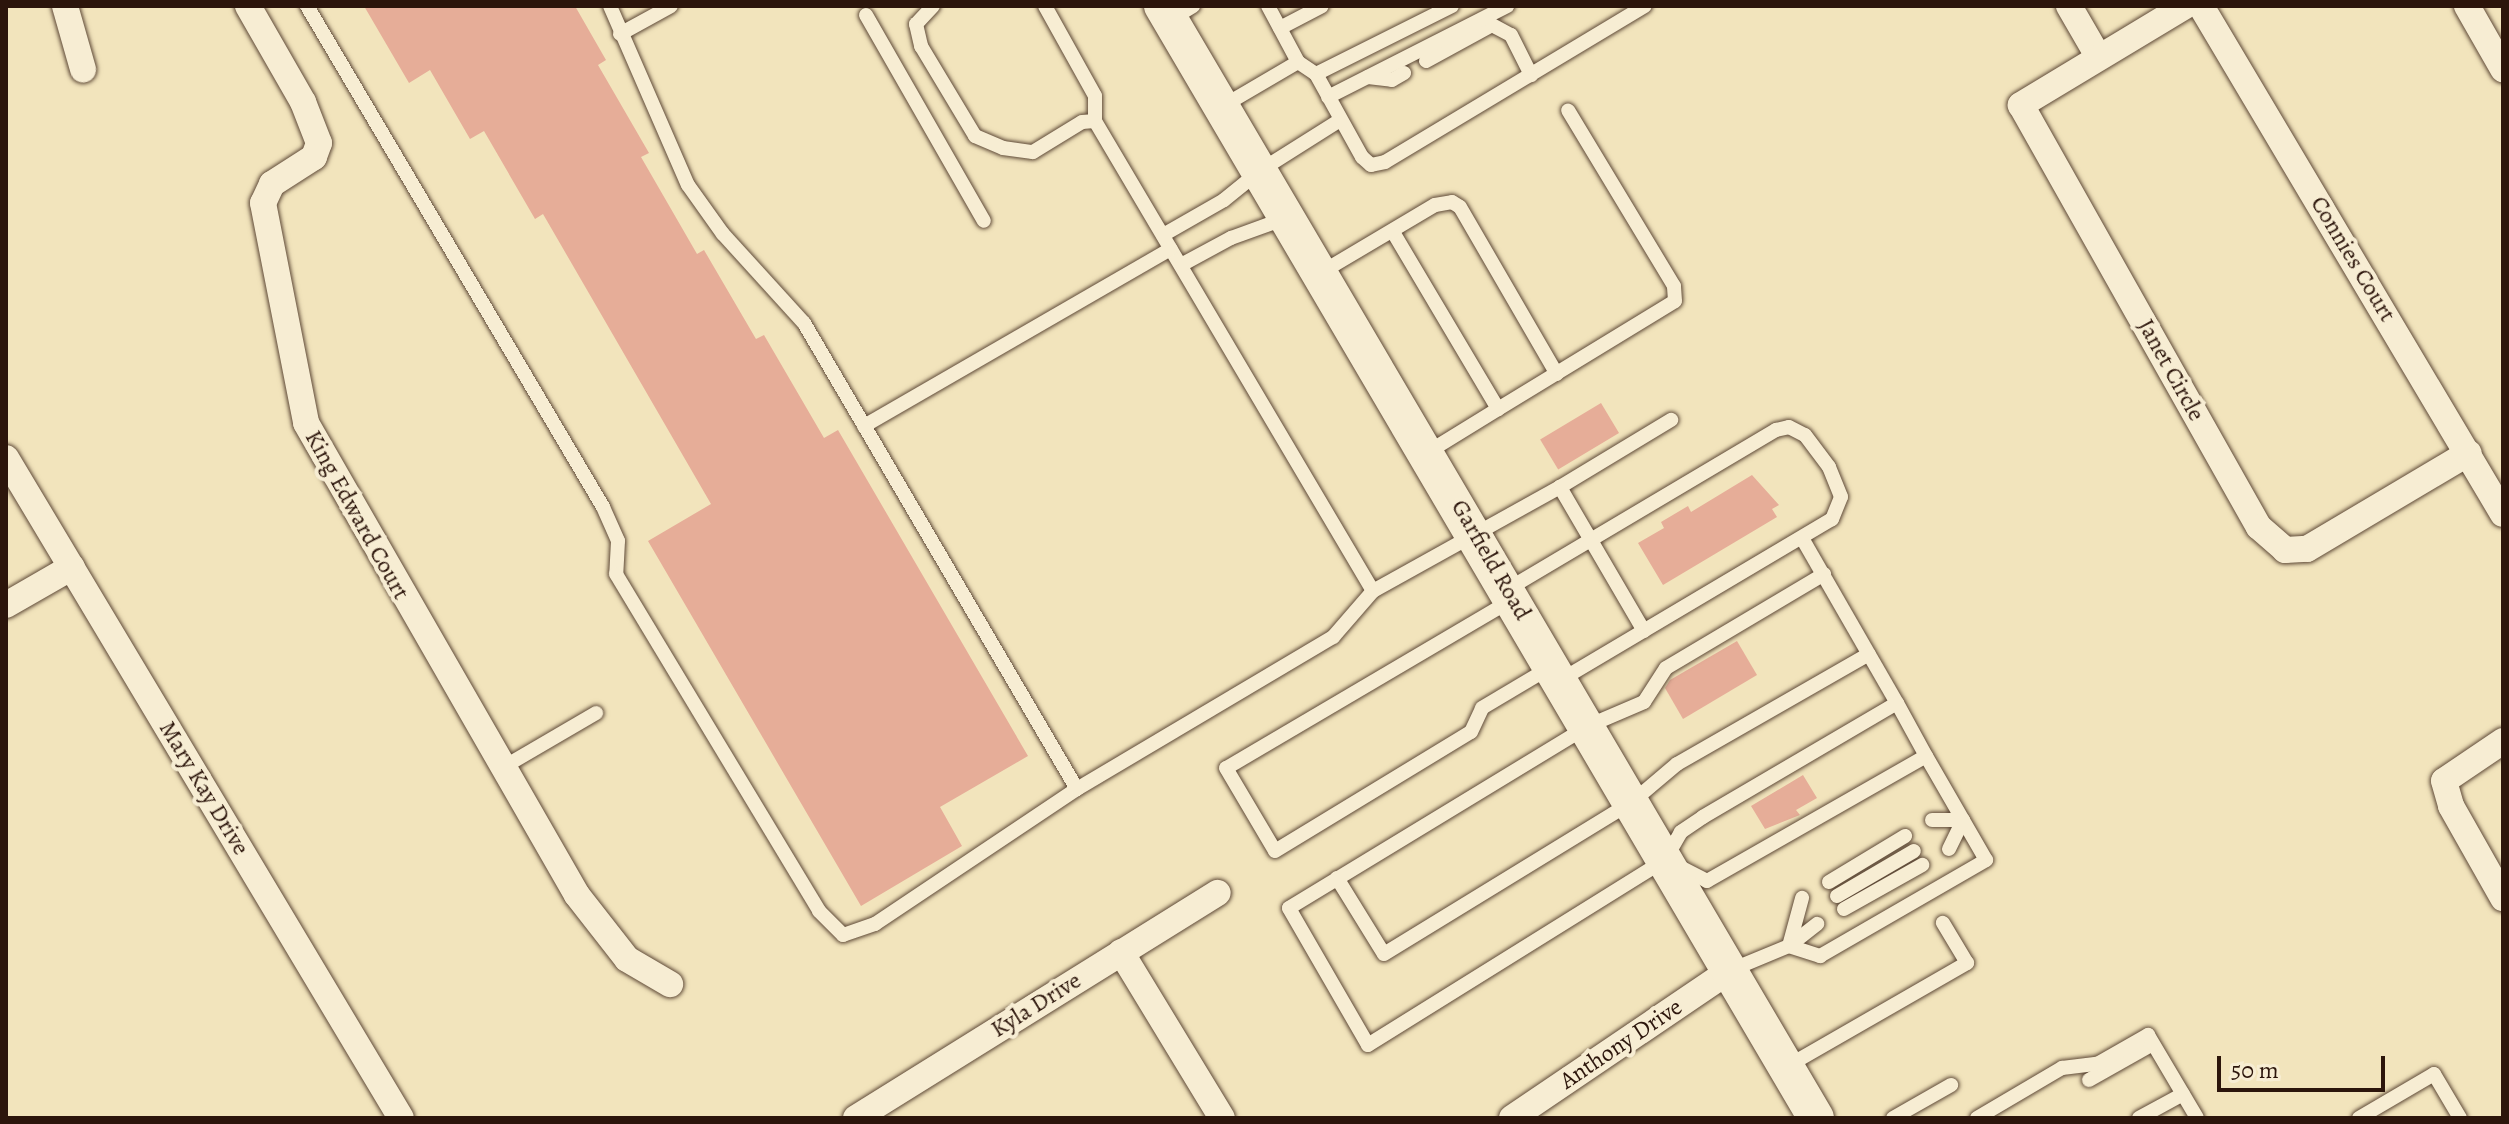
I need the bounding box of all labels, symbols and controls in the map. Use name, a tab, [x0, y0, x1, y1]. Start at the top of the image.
street label: Connies Court	[2304, 191, 2402, 327]
street label: Janet Circle	[2131, 314, 2211, 426]
street label: King Edward Court	[299, 425, 415, 605]
street label: Garfield Road	[1445, 495, 1537, 625]
street label: Mary Kay Drive	[153, 716, 255, 860]
street label: Kyla Drive	[986, 966, 1086, 1044]
street label: Anthony Drive	[1554, 993, 1688, 1095]
scale bar	[2221, 1040, 2389, 1090]
text: 50 m	[2231, 1054, 2279, 1086]

